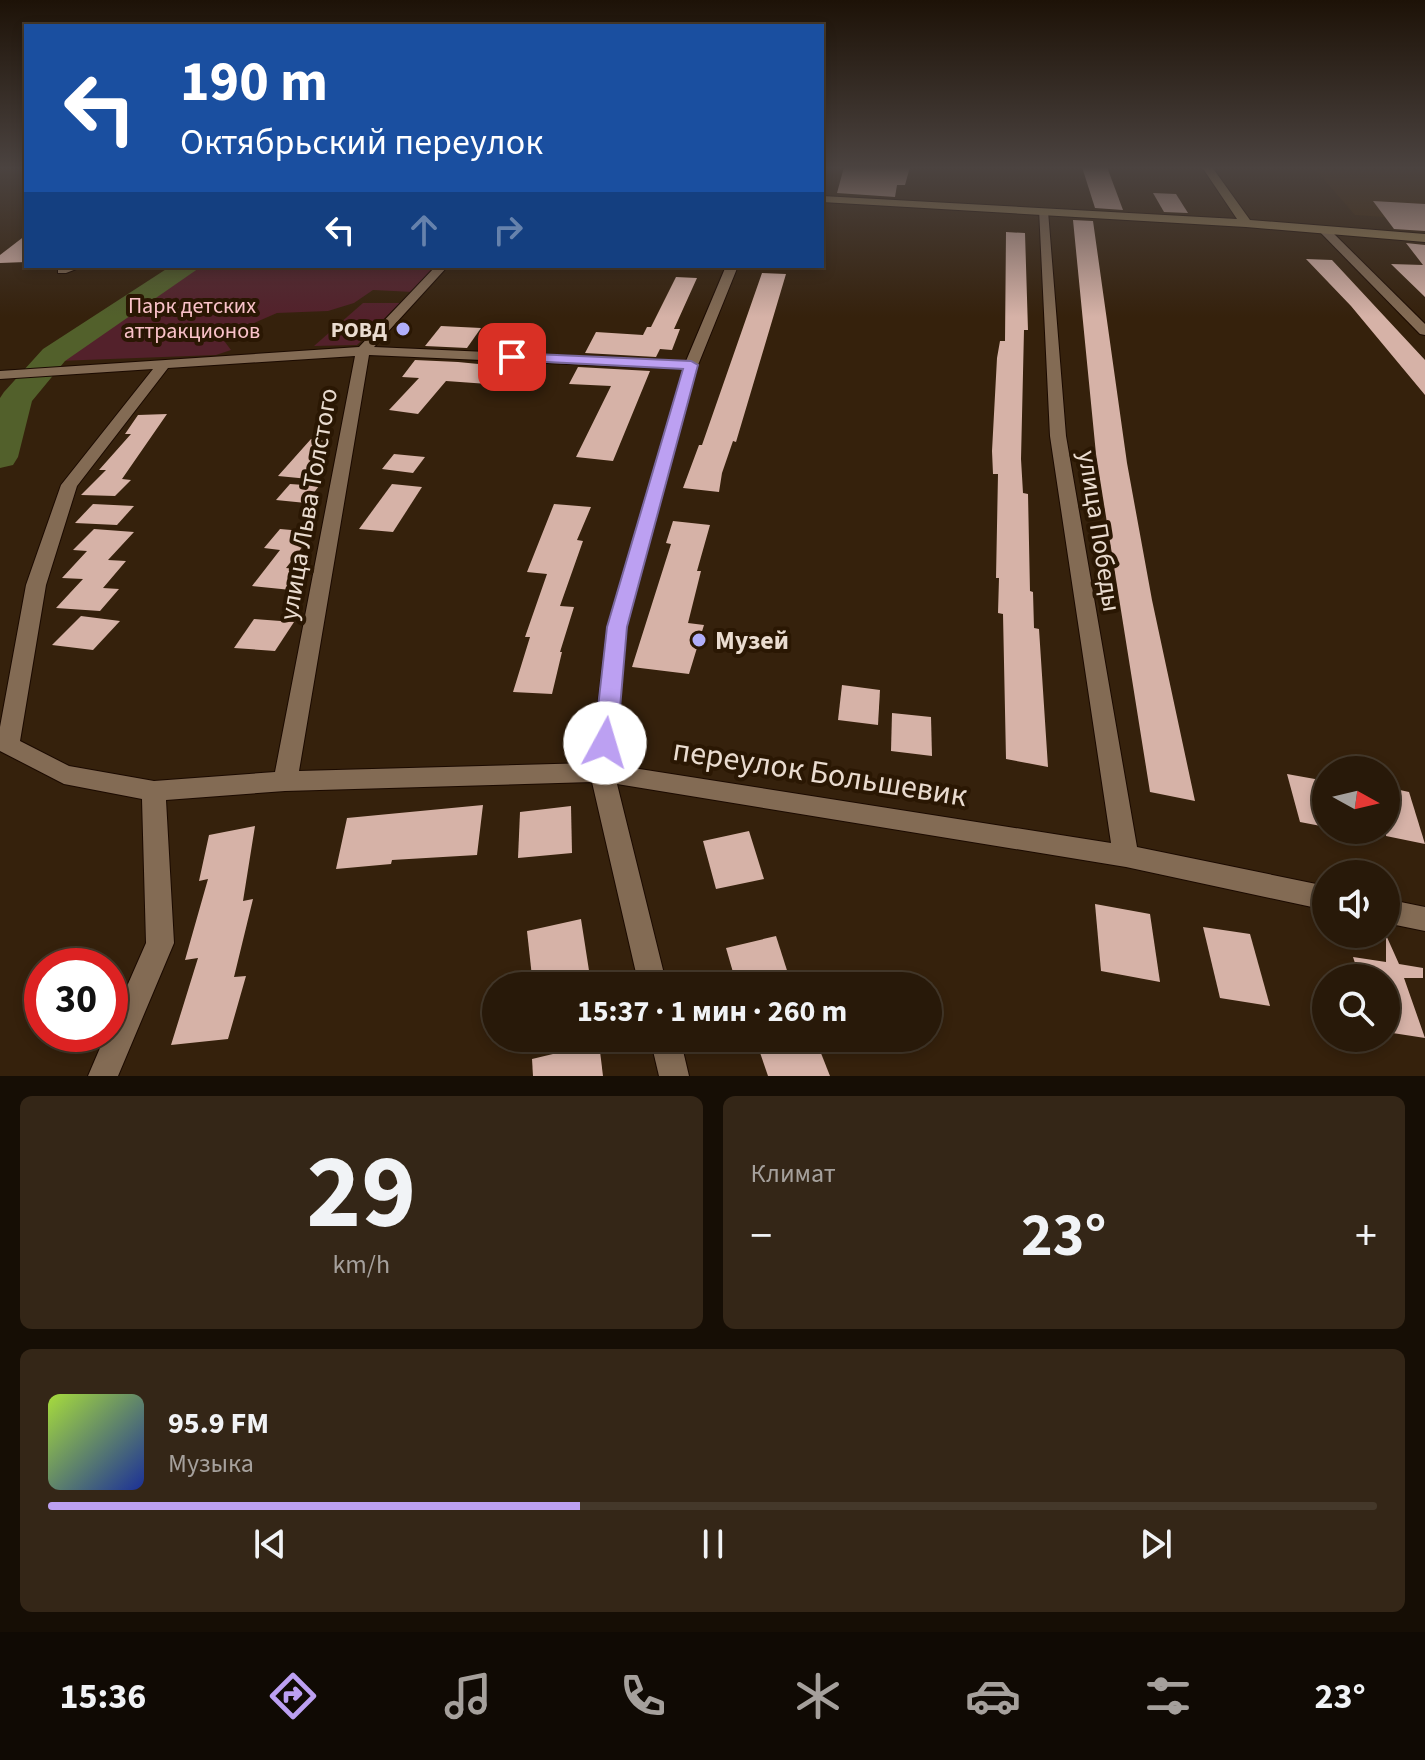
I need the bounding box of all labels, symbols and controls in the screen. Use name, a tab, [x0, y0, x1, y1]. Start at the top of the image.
text: 190 m	[180, 43, 328, 122]
icon: left	[48, 56, 152, 160]
text: Октябрьский переулок	[180, 117, 543, 168]
icon: left	[318, 208, 362, 252]
icon: ahead	[402, 208, 446, 252]
icon: right	[486, 208, 530, 252]
park label: Парк детских аттракционов	[124, 290, 260, 347]
place label: РОВД	[331, 314, 387, 346]
marker: РОВД	[394, 320, 412, 338]
pin	[478, 323, 546, 391]
icon: arrive	[490, 335, 534, 379]
street label: улица Льва Толстого	[270, 385, 347, 623]
street label: улица Победы	[1069, 448, 1130, 614]
place label: Музей	[715, 622, 789, 659]
marker: Музей	[690, 631, 708, 649]
position arrow	[563, 701, 647, 785]
street label: переулок Большевик	[669, 727, 970, 819]
north arrow	[1312, 756, 1400, 844]
map controls	[1312, 756, 1400, 1052]
button: sound	[1312, 860, 1400, 948]
speed limit sign: 30	[24, 948, 128, 1052]
button: search	[1312, 964, 1400, 1052]
text: 15:37 · 1 мин · 260 m	[577, 990, 847, 1033]
text: 29	[306, 1120, 416, 1268]
text: Климат	[751, 1155, 836, 1192]
text: 23°	[1021, 1194, 1106, 1279]
text: −	[751, 1205, 772, 1268]
text: +	[1355, 1205, 1377, 1268]
text: km/h	[332, 1246, 390, 1283]
text: 95.9 FM	[168, 1402, 269, 1445]
text: Музыка	[168, 1445, 254, 1482]
icon: previous	[248, 1522, 292, 1566]
icon: pause	[691, 1522, 735, 1566]
icon: next	[1134, 1522, 1178, 1566]
icon: directions	[265, 1668, 321, 1724]
icon: music	[440, 1668, 496, 1724]
icon: phone	[615, 1668, 671, 1724]
icon: climate	[790, 1668, 846, 1724]
icon: car	[965, 1668, 1021, 1724]
icon: filters	[1140, 1668, 1196, 1724]
text: 15:36	[59, 1671, 146, 1722]
text: 23°	[1314, 1671, 1366, 1722]

